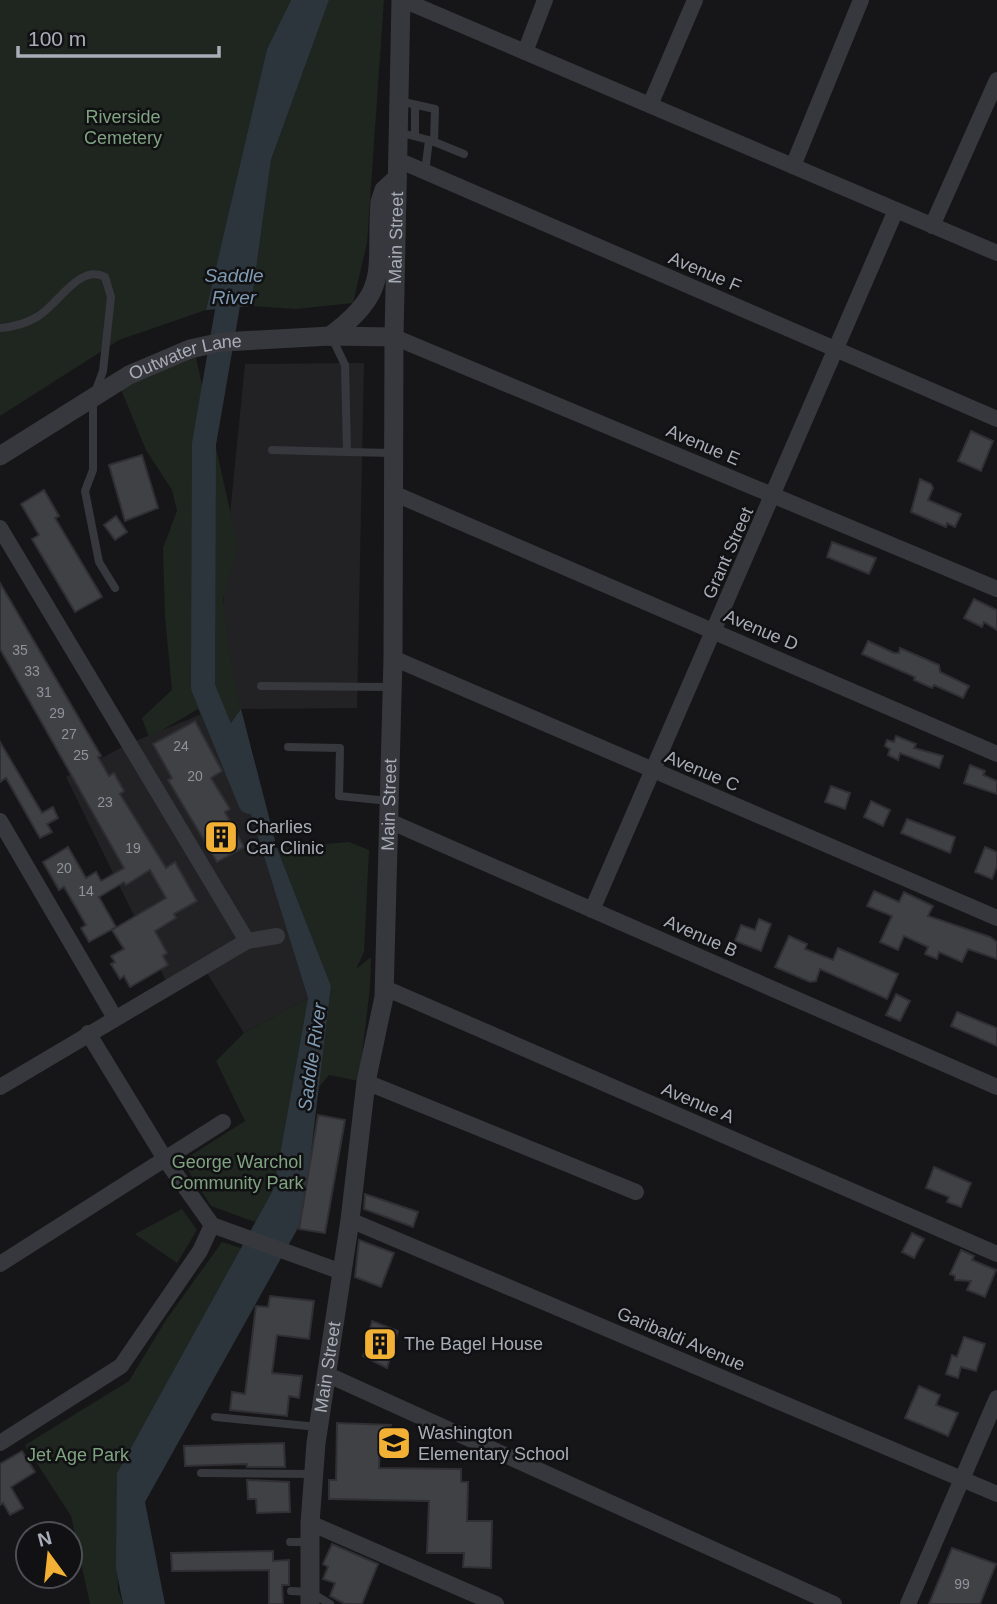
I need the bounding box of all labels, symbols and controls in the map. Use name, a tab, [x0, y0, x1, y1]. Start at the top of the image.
scale bar	[18, 14, 219, 58]
text: 100 m	[28, 27, 86, 50]
park label: Riverside Cemetery	[84, 107, 162, 148]
street label: Main Street	[385, 191, 407, 284]
street label: Avenue F	[666, 248, 744, 296]
water label: Saddle River	[204, 265, 264, 308]
street label: Outwater Lane	[126, 331, 242, 384]
street label: Avenue E	[663, 421, 743, 469]
street label: Grant Street	[699, 504, 757, 602]
street label: Avenue D	[721, 605, 801, 655]
house number: 35	[12, 642, 28, 658]
house number: 33	[24, 663, 40, 679]
house number: 31	[36, 684, 52, 700]
house number: 29	[49, 705, 65, 721]
house number: 27	[61, 726, 77, 742]
house number: 24	[173, 738, 189, 754]
street label: Avenue C	[662, 746, 742, 796]
house number: 25	[73, 747, 89, 763]
street label: Main Street	[378, 758, 400, 851]
house number: 20	[187, 768, 203, 784]
house number: 23	[97, 794, 113, 810]
place label: Charlies Car Clinic	[246, 817, 324, 858]
building icon: Charlies Car Clinic	[202, 818, 240, 856]
house number: 19	[125, 840, 141, 856]
house number: 20	[56, 860, 72, 876]
house number: 14	[78, 883, 94, 899]
street label: Avenue B	[661, 911, 741, 961]
water label: Saddle River	[294, 1001, 330, 1112]
street label: Avenue A	[659, 1079, 737, 1127]
park label: George Warchol Community Park	[170, 1152, 305, 1193]
street label: Garibaldi Avenue	[614, 1303, 748, 1375]
street label: Main Street	[311, 1320, 344, 1414]
building icon: The Bagel House	[361, 1325, 399, 1363]
place label: The Bagel House	[404, 1334, 543, 1354]
place label: Washington Elementary School	[418, 1423, 569, 1464]
school or university icon: Washington Elementary School	[375, 1424, 413, 1462]
park label: Jet Age Park	[27, 1445, 130, 1465]
north arrow	[14, 1520, 84, 1590]
text: N	[35, 1527, 54, 1551]
house number: 99	[954, 1576, 970, 1592]

